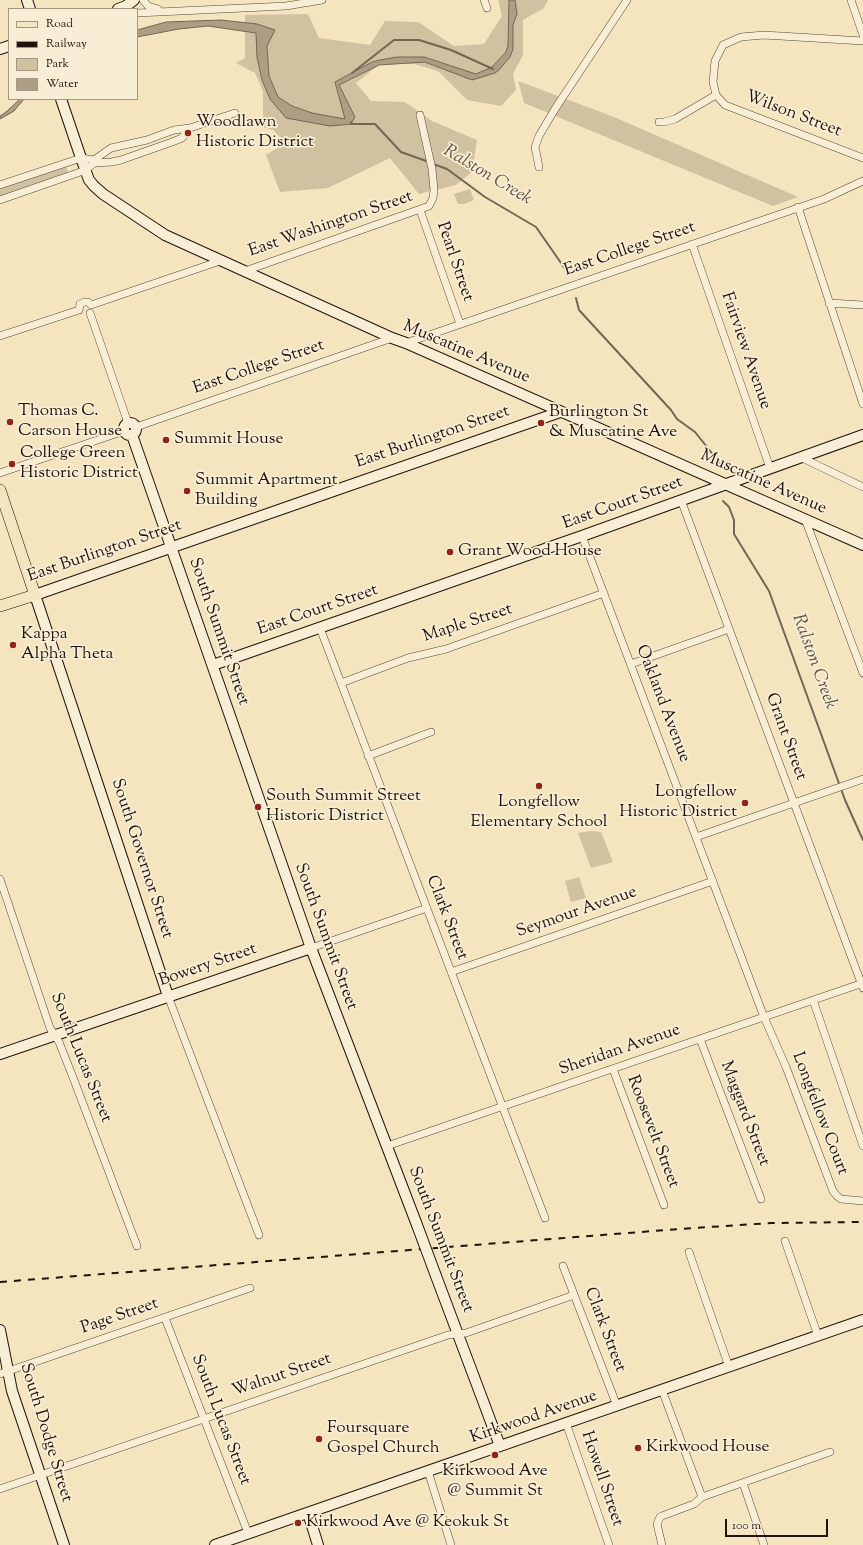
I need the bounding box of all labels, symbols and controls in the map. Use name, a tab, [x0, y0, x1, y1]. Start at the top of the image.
legend	[8, 8, 138, 100]
text: Road	[46, 15, 73, 33]
text: Railway	[46, 35, 87, 53]
text: Park	[46, 55, 69, 73]
text: Water	[46, 75, 78, 93]
street label: Wilson Street	[742, 87, 844, 143]
place label: Woodlawn Historic District	[196, 113, 314, 153]
marker: Woodlawn Historic District	[183, 128, 193, 138]
water label: Ralston Creek	[439, 141, 535, 211]
street label: East Washington Street	[246, 187, 416, 263]
street label: East College Street	[562, 218, 698, 282]
street label: Pearl Street	[431, 219, 477, 305]
street label: Fairview Avenue	[715, 290, 775, 412]
street label: Muscatine Avenue	[399, 317, 533, 389]
street label: East College Street	[191, 336, 327, 400]
place label: Thomas C. Carson House	[18, 402, 122, 442]
street label: East Burlington Street	[353, 402, 513, 474]
place label: Burlington St & Muscatine Ave	[549, 403, 677, 443]
marker: Thomas C. Carson House	[5, 417, 15, 427]
marker: Burlington St & Muscatine Ave	[536, 418, 546, 428]
place label: Summit House	[174, 430, 283, 450]
marker: Summit House	[161, 435, 171, 445]
place label: College Green Historic District	[20, 444, 138, 484]
street label: Muscatine Avenue	[697, 446, 829, 520]
marker: College Green Historic District	[7, 459, 17, 469]
place label: Summit Apartment Building	[195, 471, 338, 511]
street label: East Court Street	[560, 473, 686, 535]
marker: Summit Apartment Building	[182, 486, 192, 496]
street label: East Burlington Street	[25, 516, 185, 588]
place label: Grant Wood House	[458, 542, 602, 562]
marker: Grant Wood House	[445, 547, 455, 557]
street label: South Summit Street	[183, 556, 253, 708]
street label: East Court Street	[255, 581, 381, 641]
street label: Maple Street	[421, 600, 515, 648]
water label: Ralston Creek	[786, 612, 840, 712]
place label: Kappa Alpha Theta	[21, 625, 113, 665]
marker: Kappa Alpha Theta	[8, 640, 18, 650]
street label: Oakland Avenue	[630, 642, 694, 766]
street label: Grant Street	[760, 691, 810, 783]
street label: South Governor Street	[105, 776, 177, 942]
marker: Longfellow Elementary School	[534, 781, 544, 791]
place label: Longfellow Historic District	[619, 783, 737, 823]
place label: South Summit Street Historic District	[266, 787, 421, 827]
place label: Longfellow Elementary School	[470, 793, 608, 833]
marker: Longfellow Historic District	[740, 798, 750, 808]
marker: South Summit Street Historic District	[253, 802, 263, 812]
street label: South Summit Street	[289, 861, 361, 1013]
street label: Clark Street	[421, 873, 471, 963]
street label: Seymour Avenue	[514, 883, 640, 943]
street label: Bowery Street	[156, 940, 260, 992]
street label: South Lucas Street	[45, 990, 115, 1126]
street label: Sheridan Avenue	[557, 1021, 683, 1081]
street label: Longfellow Court	[786, 1050, 852, 1178]
street label: Maggard Street	[715, 1059, 773, 1169]
street label: Roosevelt Street	[621, 1073, 683, 1191]
street label: South Summit Street	[403, 1164, 477, 1316]
street label: Clark Street	[579, 1285, 629, 1375]
street label: Page Street	[79, 1294, 161, 1340]
street label: Walnut Street	[230, 1350, 334, 1402]
street label: South Lucas Street	[186, 1352, 254, 1488]
street label: South Dodge Street	[14, 1361, 76, 1505]
street label: Kirkwood Avenue	[468, 1387, 600, 1449]
place label: Foursquare Gospel Church	[327, 1419, 440, 1459]
street label: Howell Street	[575, 1429, 627, 1529]
marker: Foursquare Gospel Church	[314, 1434, 324, 1444]
place label: Kirkwood House	[646, 1438, 769, 1458]
marker: Kirkwood House	[633, 1443, 643, 1453]
marker: Kirkwood Ave @ Summit St	[490, 1450, 500, 1460]
place label: Kirkwood Ave @ Summit St	[442, 1462, 548, 1502]
scale bar	[727, 1511, 830, 1537]
place label: Kirkwood Ave @ Keokuk St	[306, 1513, 509, 1533]
text: 100 m	[732, 1517, 761, 1535]
marker: Kirkwood Ave @ Keokuk St	[293, 1518, 303, 1528]

